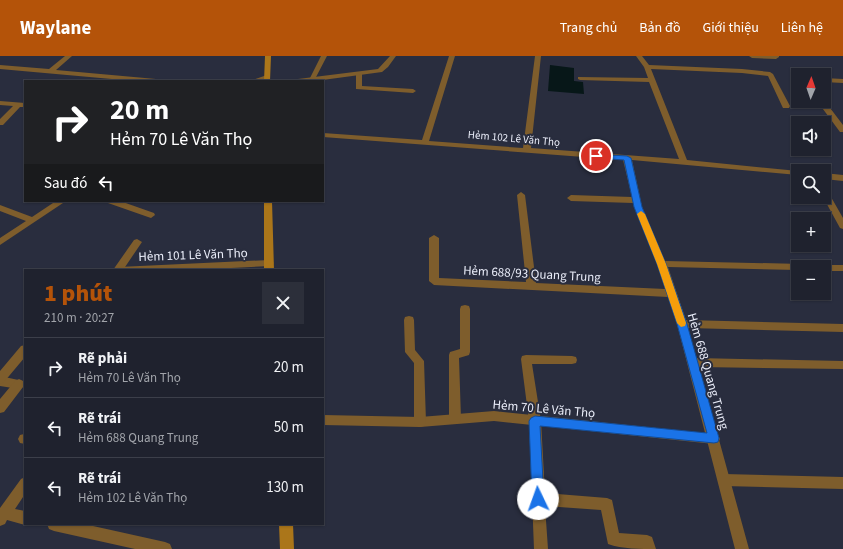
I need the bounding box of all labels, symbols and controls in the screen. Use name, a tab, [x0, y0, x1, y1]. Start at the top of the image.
text: Waylane	[20, 15, 91, 42]
text: Trang chủ	[560, 18, 617, 38]
text: Bản đồ	[639, 18, 681, 38]
text: Giới thiệu	[703, 18, 759, 38]
text: Liên hệ	[781, 18, 823, 38]
north arrow	[791, 68, 831, 108]
map controls	[791, 68, 831, 300]
text: 20 m	[110, 90, 169, 130]
icon: right	[44, 96, 96, 148]
button: sound	[791, 116, 831, 156]
text: Hẻm 70 Lê Văn Thọ	[110, 127, 252, 152]
street label: Hẻm 102 Lê Văn Thọ	[467, 127, 561, 150]
pin	[579, 139, 613, 173]
icon: arrive	[585, 145, 607, 167]
button: search	[791, 164, 831, 204]
icon: left	[95, 172, 117, 194]
text: Sau đó	[44, 173, 87, 194]
button: +	[791, 212, 831, 252]
street label: Hẻm 101 Lê Văn Thọ	[138, 244, 248, 266]
button: −	[791, 260, 831, 300]
street label: Hẻm 688/93 Quang Trung	[463, 261, 602, 287]
text: 1 phút	[44, 276, 112, 311]
button: close	[262, 282, 304, 324]
text: 210 m · 20:27	[44, 309, 114, 327]
street label: Hẻm 688 Quang Trung	[683, 311, 733, 432]
text: Rẽ phải	[78, 348, 127, 369]
icon: right	[44, 357, 66, 379]
text: 20 m	[274, 357, 304, 378]
text: Hẻm 70 Lê Văn Thọ	[78, 369, 181, 387]
street label: Hẻm 70 Lê Văn Thọ	[492, 396, 596, 422]
text: Rẽ trái	[78, 408, 121, 429]
icon: left	[44, 417, 66, 439]
text: 50 m	[274, 417, 304, 438]
text: Hẻm 688 Quang Trung	[78, 429, 198, 447]
text: Rẽ trái	[78, 468, 121, 489]
icon: left	[44, 477, 66, 499]
text: 130 m	[266, 477, 304, 498]
position arrow	[517, 478, 559, 520]
text: Hẻm 102 Lê Văn Thọ	[78, 489, 187, 507]

